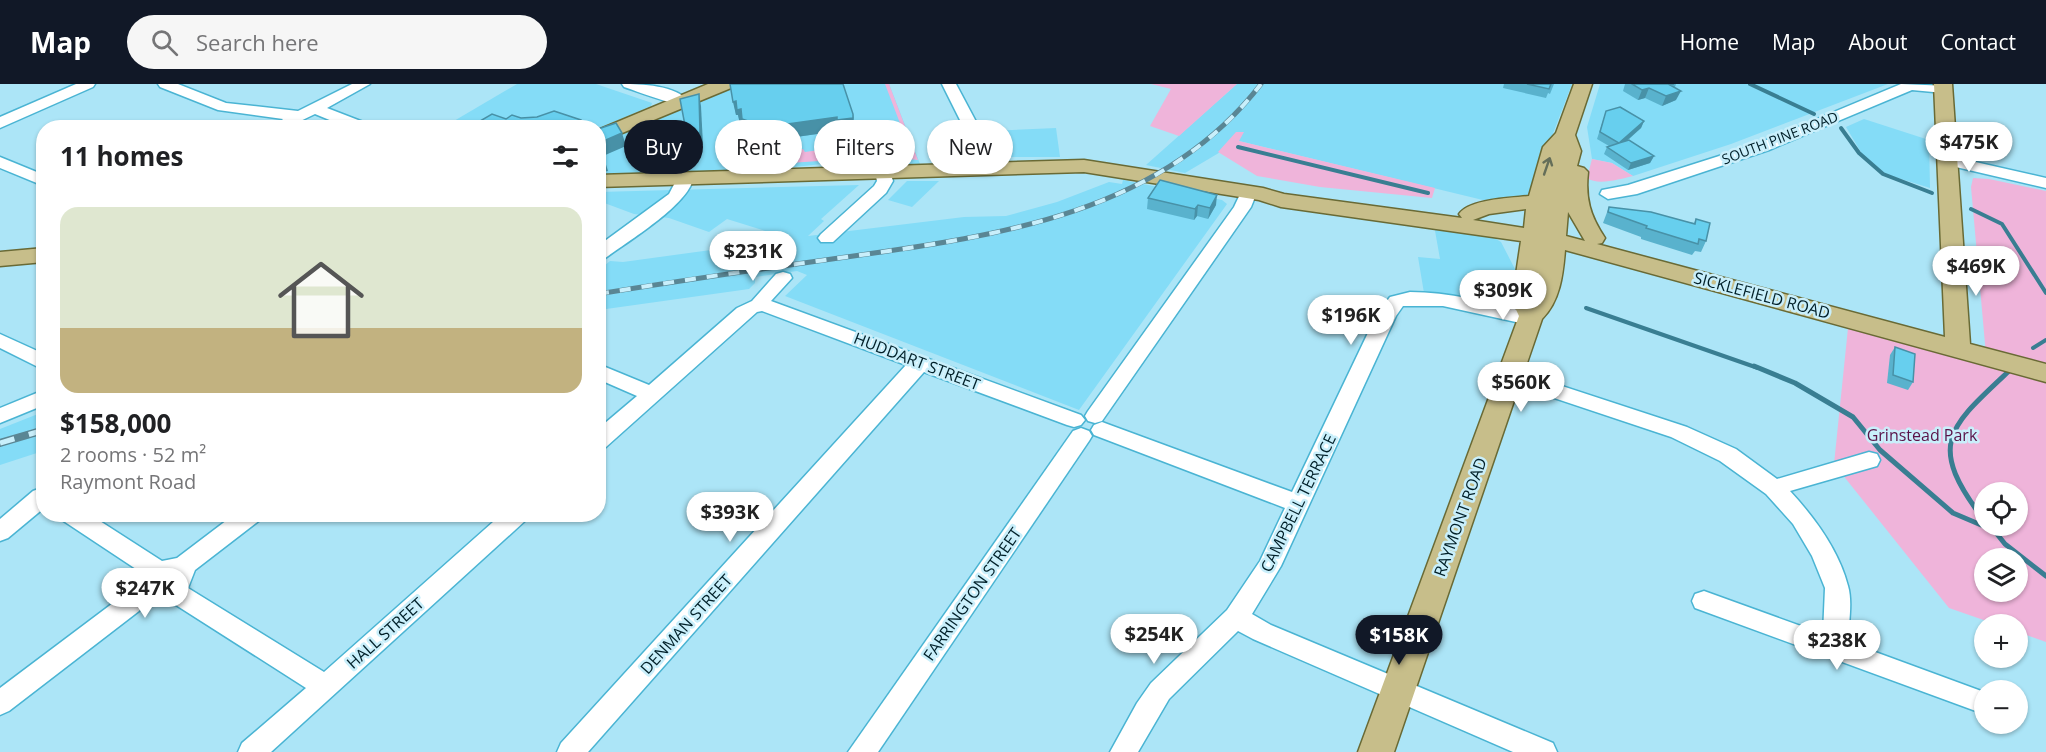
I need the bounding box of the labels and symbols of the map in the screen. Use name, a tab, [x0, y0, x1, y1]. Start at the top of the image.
street label: SOUTH PINE ROAD	[1719, 107, 1841, 168]
pin: $475K	[1927, 122, 2011, 173]
one-way arrow	[1542, 157, 1553, 176]
pin: $231K	[711, 231, 795, 282]
pin: $469K	[1934, 246, 2018, 297]
street label: SICKLEFIELD ROAD	[1691, 266, 1833, 324]
pin: $309K	[1461, 270, 1545, 321]
pin: $196K	[1309, 295, 1393, 346]
street label: HUDDART STREET	[851, 327, 984, 395]
pin: $560K	[1479, 362, 1563, 413]
park label: Grinstead Park	[1867, 424, 1978, 446]
street label: CAMPBELL TERRACE	[1255, 430, 1341, 576]
street label: RAYMONT ROAD	[1428, 455, 1492, 579]
pin: $393K	[688, 492, 772, 543]
street label: FARRINGTON STREET	[918, 523, 1026, 665]
pin: $247K	[103, 568, 187, 619]
street label: DENMAN STREET	[635, 569, 737, 679]
street label: HALL STREET	[342, 592, 428, 674]
pin: $254K	[1112, 614, 1196, 665]
pin: $158K	[1357, 615, 1441, 666]
pin: $238K	[1795, 620, 1879, 671]

